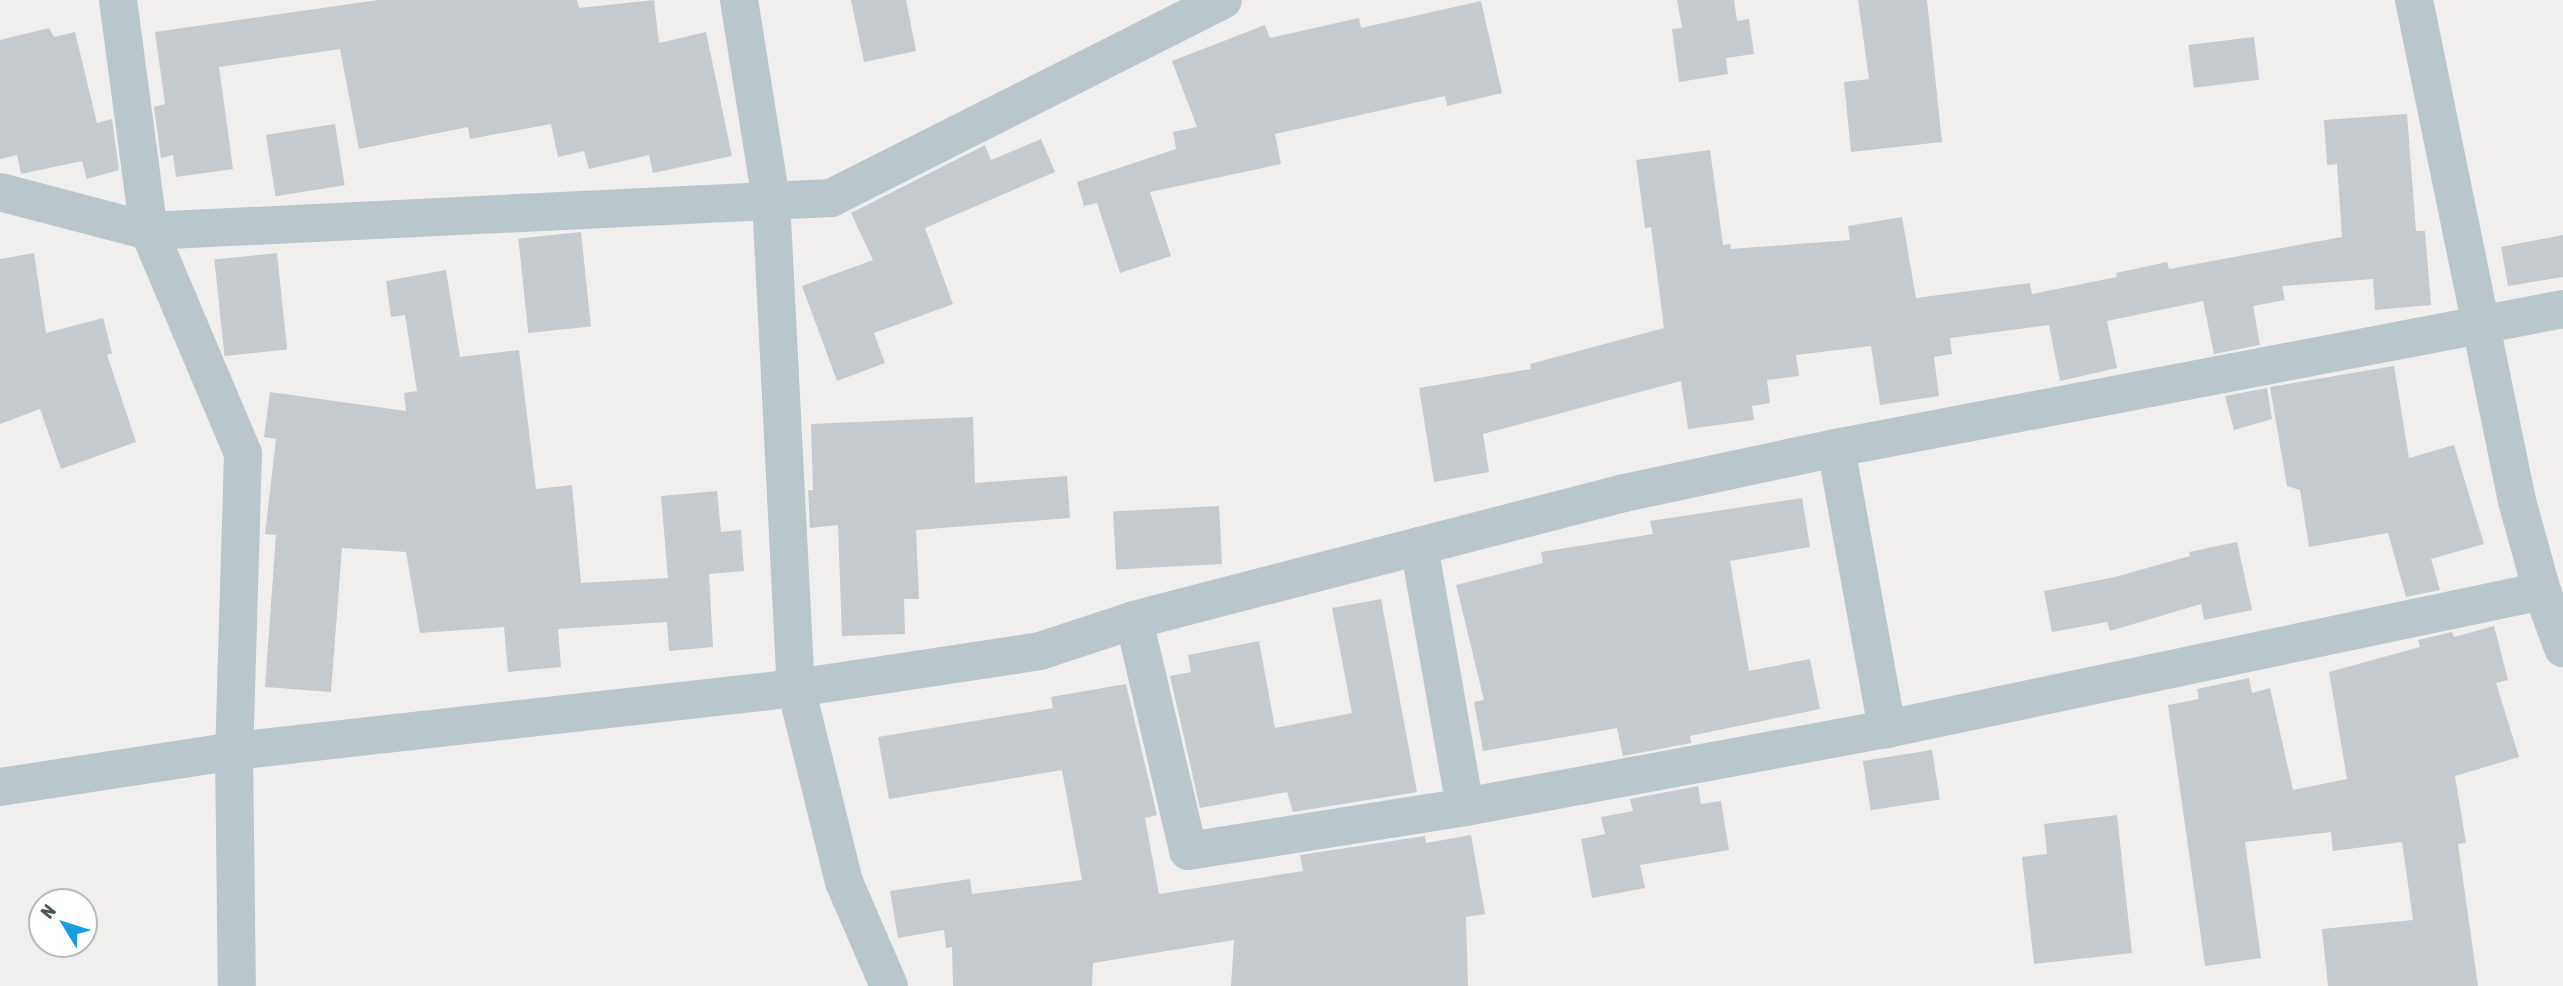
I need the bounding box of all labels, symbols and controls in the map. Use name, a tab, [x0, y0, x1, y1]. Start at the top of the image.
north arrow	[28, 888, 98, 958]
text: N	[36, 900, 60, 922]

